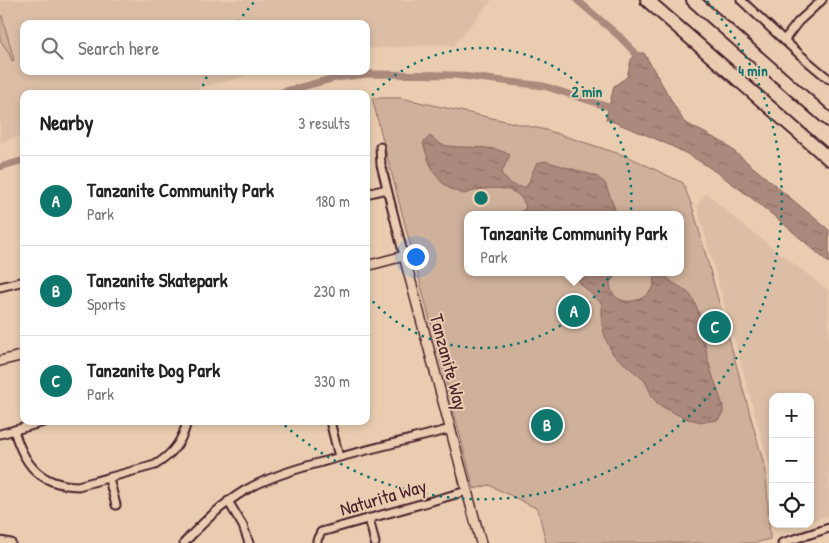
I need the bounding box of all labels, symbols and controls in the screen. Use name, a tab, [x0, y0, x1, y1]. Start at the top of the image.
search box	[20, 20, 370, 75]
icon: search	[38, 34, 66, 62]
text: Search here	[78, 35, 159, 61]
text: 4 min	[738, 60, 768, 81]
text: 2 min	[572, 81, 603, 102]
text: Nearby	[40, 108, 93, 137]
text: 3 results	[298, 112, 350, 134]
text: Tanzanite Community Park	[87, 177, 274, 203]
centre of rings	[472, 189, 490, 207]
text: A	[52, 190, 60, 212]
text: 180 m	[316, 190, 350, 212]
text: Park	[87, 203, 114, 225]
popup	[464, 211, 684, 276]
text: Tanzanite Community Park	[481, 220, 667, 246]
your location	[403, 244, 429, 270]
text: Park	[481, 246, 507, 268]
text: Tanzanite Skatepark	[87, 267, 228, 293]
text: B	[52, 280, 60, 302]
text: 230 m	[314, 280, 350, 302]
pin: A	[558, 292, 590, 330]
text: Sports	[87, 293, 125, 315]
pin: C	[699, 308, 731, 346]
street label: Tanzanite Way	[424, 311, 474, 413]
text: Tanzanite Dog Park	[87, 357, 220, 383]
text: C	[52, 370, 60, 392]
text: 330 m	[314, 370, 350, 392]
text: Park	[87, 383, 114, 405]
map controls	[769, 393, 814, 528]
button: +	[769, 393, 814, 438]
pin: B	[531, 406, 563, 444]
button: −	[769, 438, 814, 483]
street label: Naturita Way	[337, 472, 429, 522]
button: locate	[769, 483, 814, 528]

